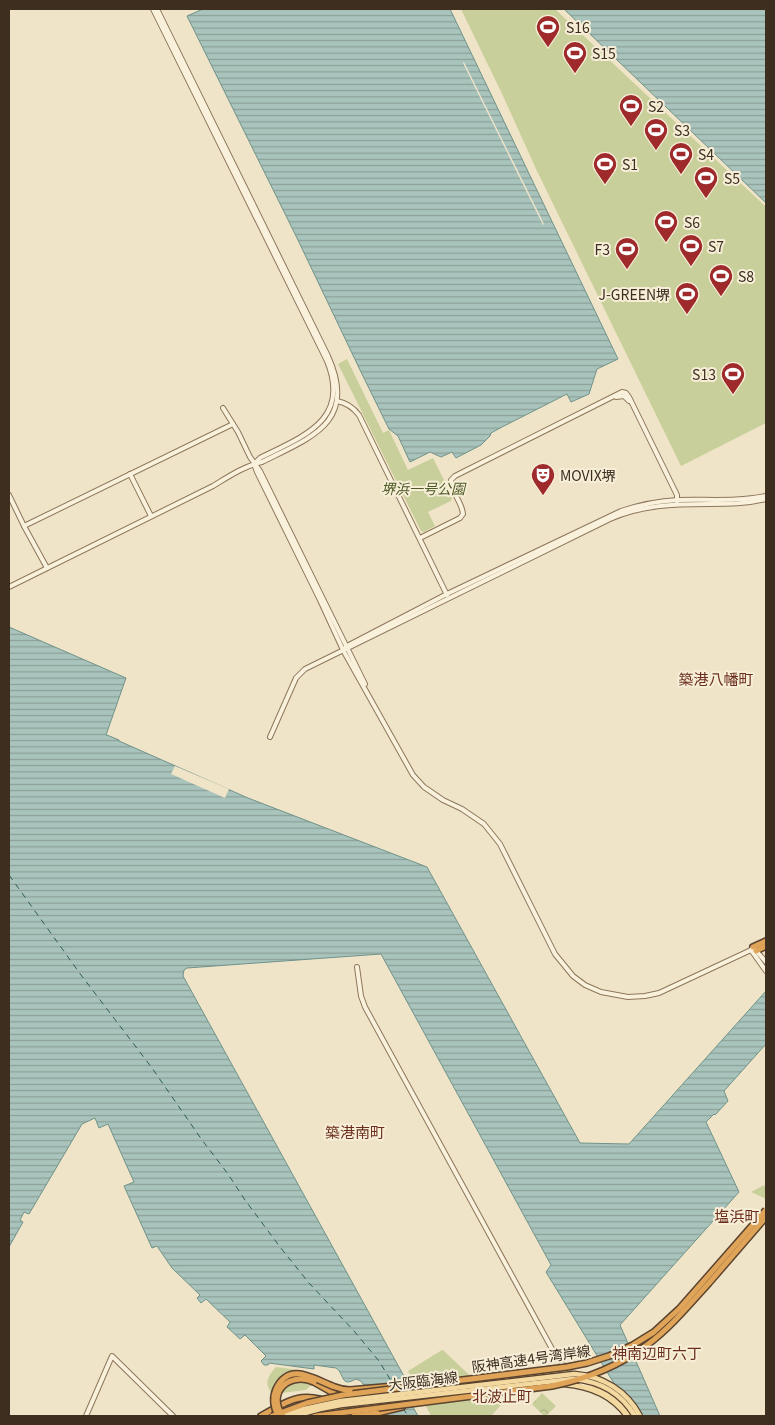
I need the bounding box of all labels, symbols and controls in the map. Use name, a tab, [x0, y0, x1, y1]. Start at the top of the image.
sports icon: S16	[535, 14, 561, 48]
place label: S16	[566, 17, 590, 37]
sports icon: S15	[562, 40, 588, 74]
place label: S15	[592, 43, 616, 63]
sports icon: S2	[618, 93, 644, 127]
place label: S2	[648, 96, 664, 116]
sports icon: S3	[643, 117, 669, 151]
place label: S3	[674, 120, 690, 140]
sports icon: S4	[668, 141, 694, 175]
place label: S4	[698, 144, 714, 164]
sports icon: S1	[592, 151, 618, 185]
place label: S1	[622, 154, 638, 174]
sports icon: S5	[693, 165, 719, 199]
place label: S5	[724, 168, 740, 188]
sports icon: S6	[653, 209, 679, 243]
place label: S6	[684, 212, 700, 232]
sports icon: S7	[678, 233, 704, 267]
sports icon: F3	[614, 236, 640, 270]
place label: S7	[708, 236, 724, 256]
place label: F3	[595, 239, 610, 259]
sports icon: S8	[708, 263, 734, 297]
place label: S8	[738, 266, 754, 286]
sports icon: J-GREEN堺	[674, 281, 700, 315]
place label: J-GREEN堺	[599, 284, 670, 304]
sports icon: S13	[720, 361, 746, 395]
place label: S13	[692, 364, 716, 384]
theatre icon: MOVIX堺	[530, 462, 556, 496]
place label: MOVIX堺	[560, 465, 616, 485]
park label: 堺浜一号公園	[381, 478, 467, 498]
district label: 築港八幡町	[678, 668, 754, 689]
district label: 築港南町	[325, 1121, 385, 1142]
district label: 塩浜町	[714, 1205, 760, 1226]
street label: 阪神高速4号湾岸線	[470, 1340, 592, 1376]
district label: 神南辺町六丁	[612, 1342, 702, 1363]
street label: 大阪臨海線	[387, 1366, 459, 1394]
district label: 北波止町	[472, 1385, 532, 1406]

